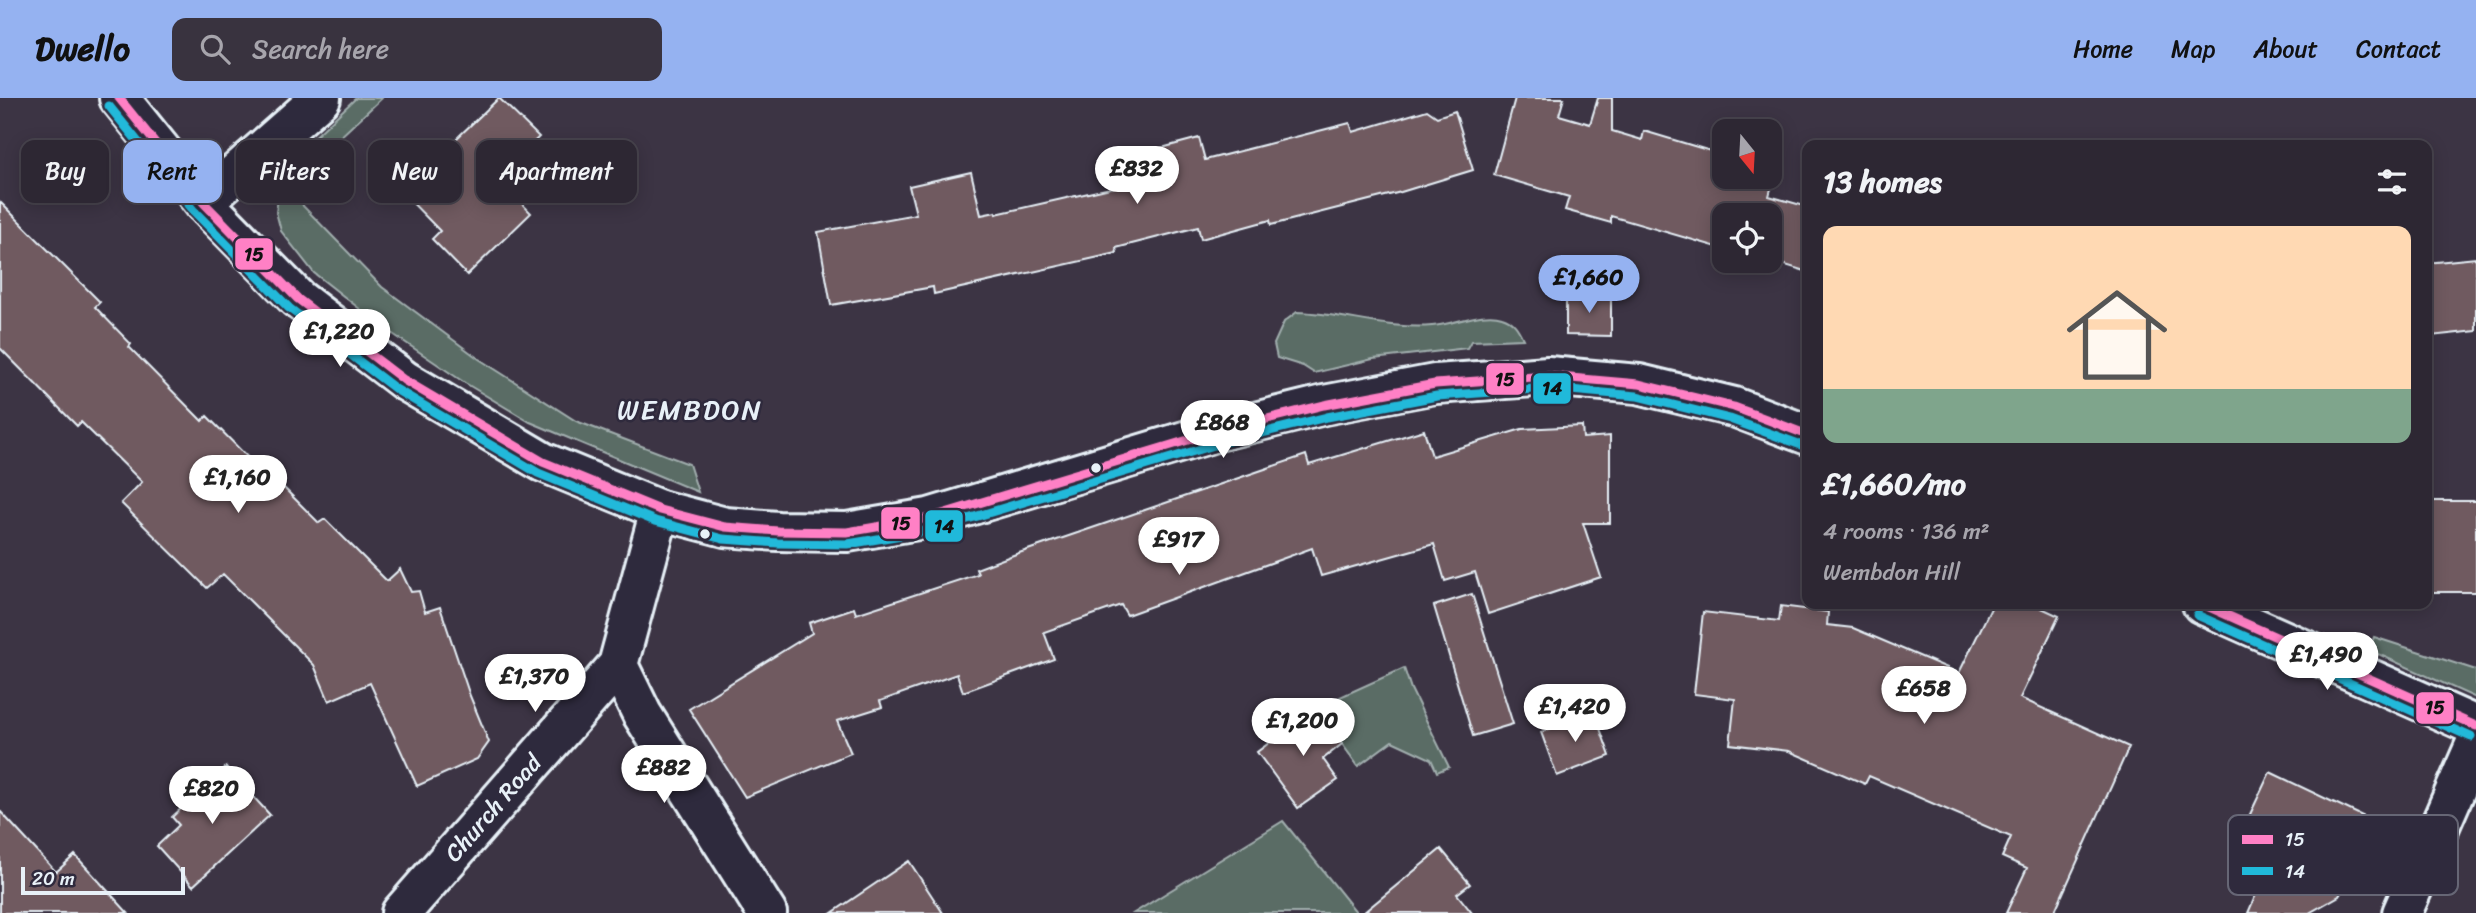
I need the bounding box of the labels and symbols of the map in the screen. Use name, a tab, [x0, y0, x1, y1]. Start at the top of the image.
north arrow	[1712, 119, 1782, 189]
pin: £832	[1096, 146, 1178, 206]
line badge: 15	[234, 237, 274, 271]
text: 15	[244, 238, 264, 271]
pin: £1,660	[1532, 256, 1646, 315]
pin: £1,220	[283, 310, 397, 369]
line badge: 15	[1485, 362, 1525, 396]
text: 15	[1495, 363, 1515, 396]
line badge: 14	[1532, 372, 1572, 405]
text: 14	[1542, 372, 1562, 405]
district label: WEMBDON	[617, 385, 763, 434]
pin: £868	[1182, 400, 1264, 460]
pin: £1,160	[181, 456, 295, 515]
unlabelled marker	[1089, 461, 1103, 475]
line badge: 15	[880, 506, 921, 540]
text: 15	[891, 507, 911, 540]
line badge: 14	[924, 509, 964, 543]
text: 14	[934, 510, 954, 543]
pin: £917	[1138, 518, 1220, 577]
unlabelled marker	[698, 527, 712, 541]
pin: £1,490	[2270, 632, 2384, 692]
pin: £1,370	[478, 654, 592, 714]
pin: £658	[1883, 666, 1965, 726]
pin: £1,420	[1518, 684, 1632, 744]
line badge: 15	[2415, 691, 2455, 725]
text: 15	[2425, 691, 2445, 724]
pin: £1,200	[1246, 698, 1360, 758]
street label: Church Road	[434, 743, 553, 872]
pin: £882	[623, 746, 705, 805]
pin: £820	[171, 766, 253, 826]
legend	[2228, 815, 2458, 895]
text: 15	[2285, 823, 2305, 856]
text: 14	[2285, 855, 2305, 888]
scale bar	[21, 864, 186, 896]

